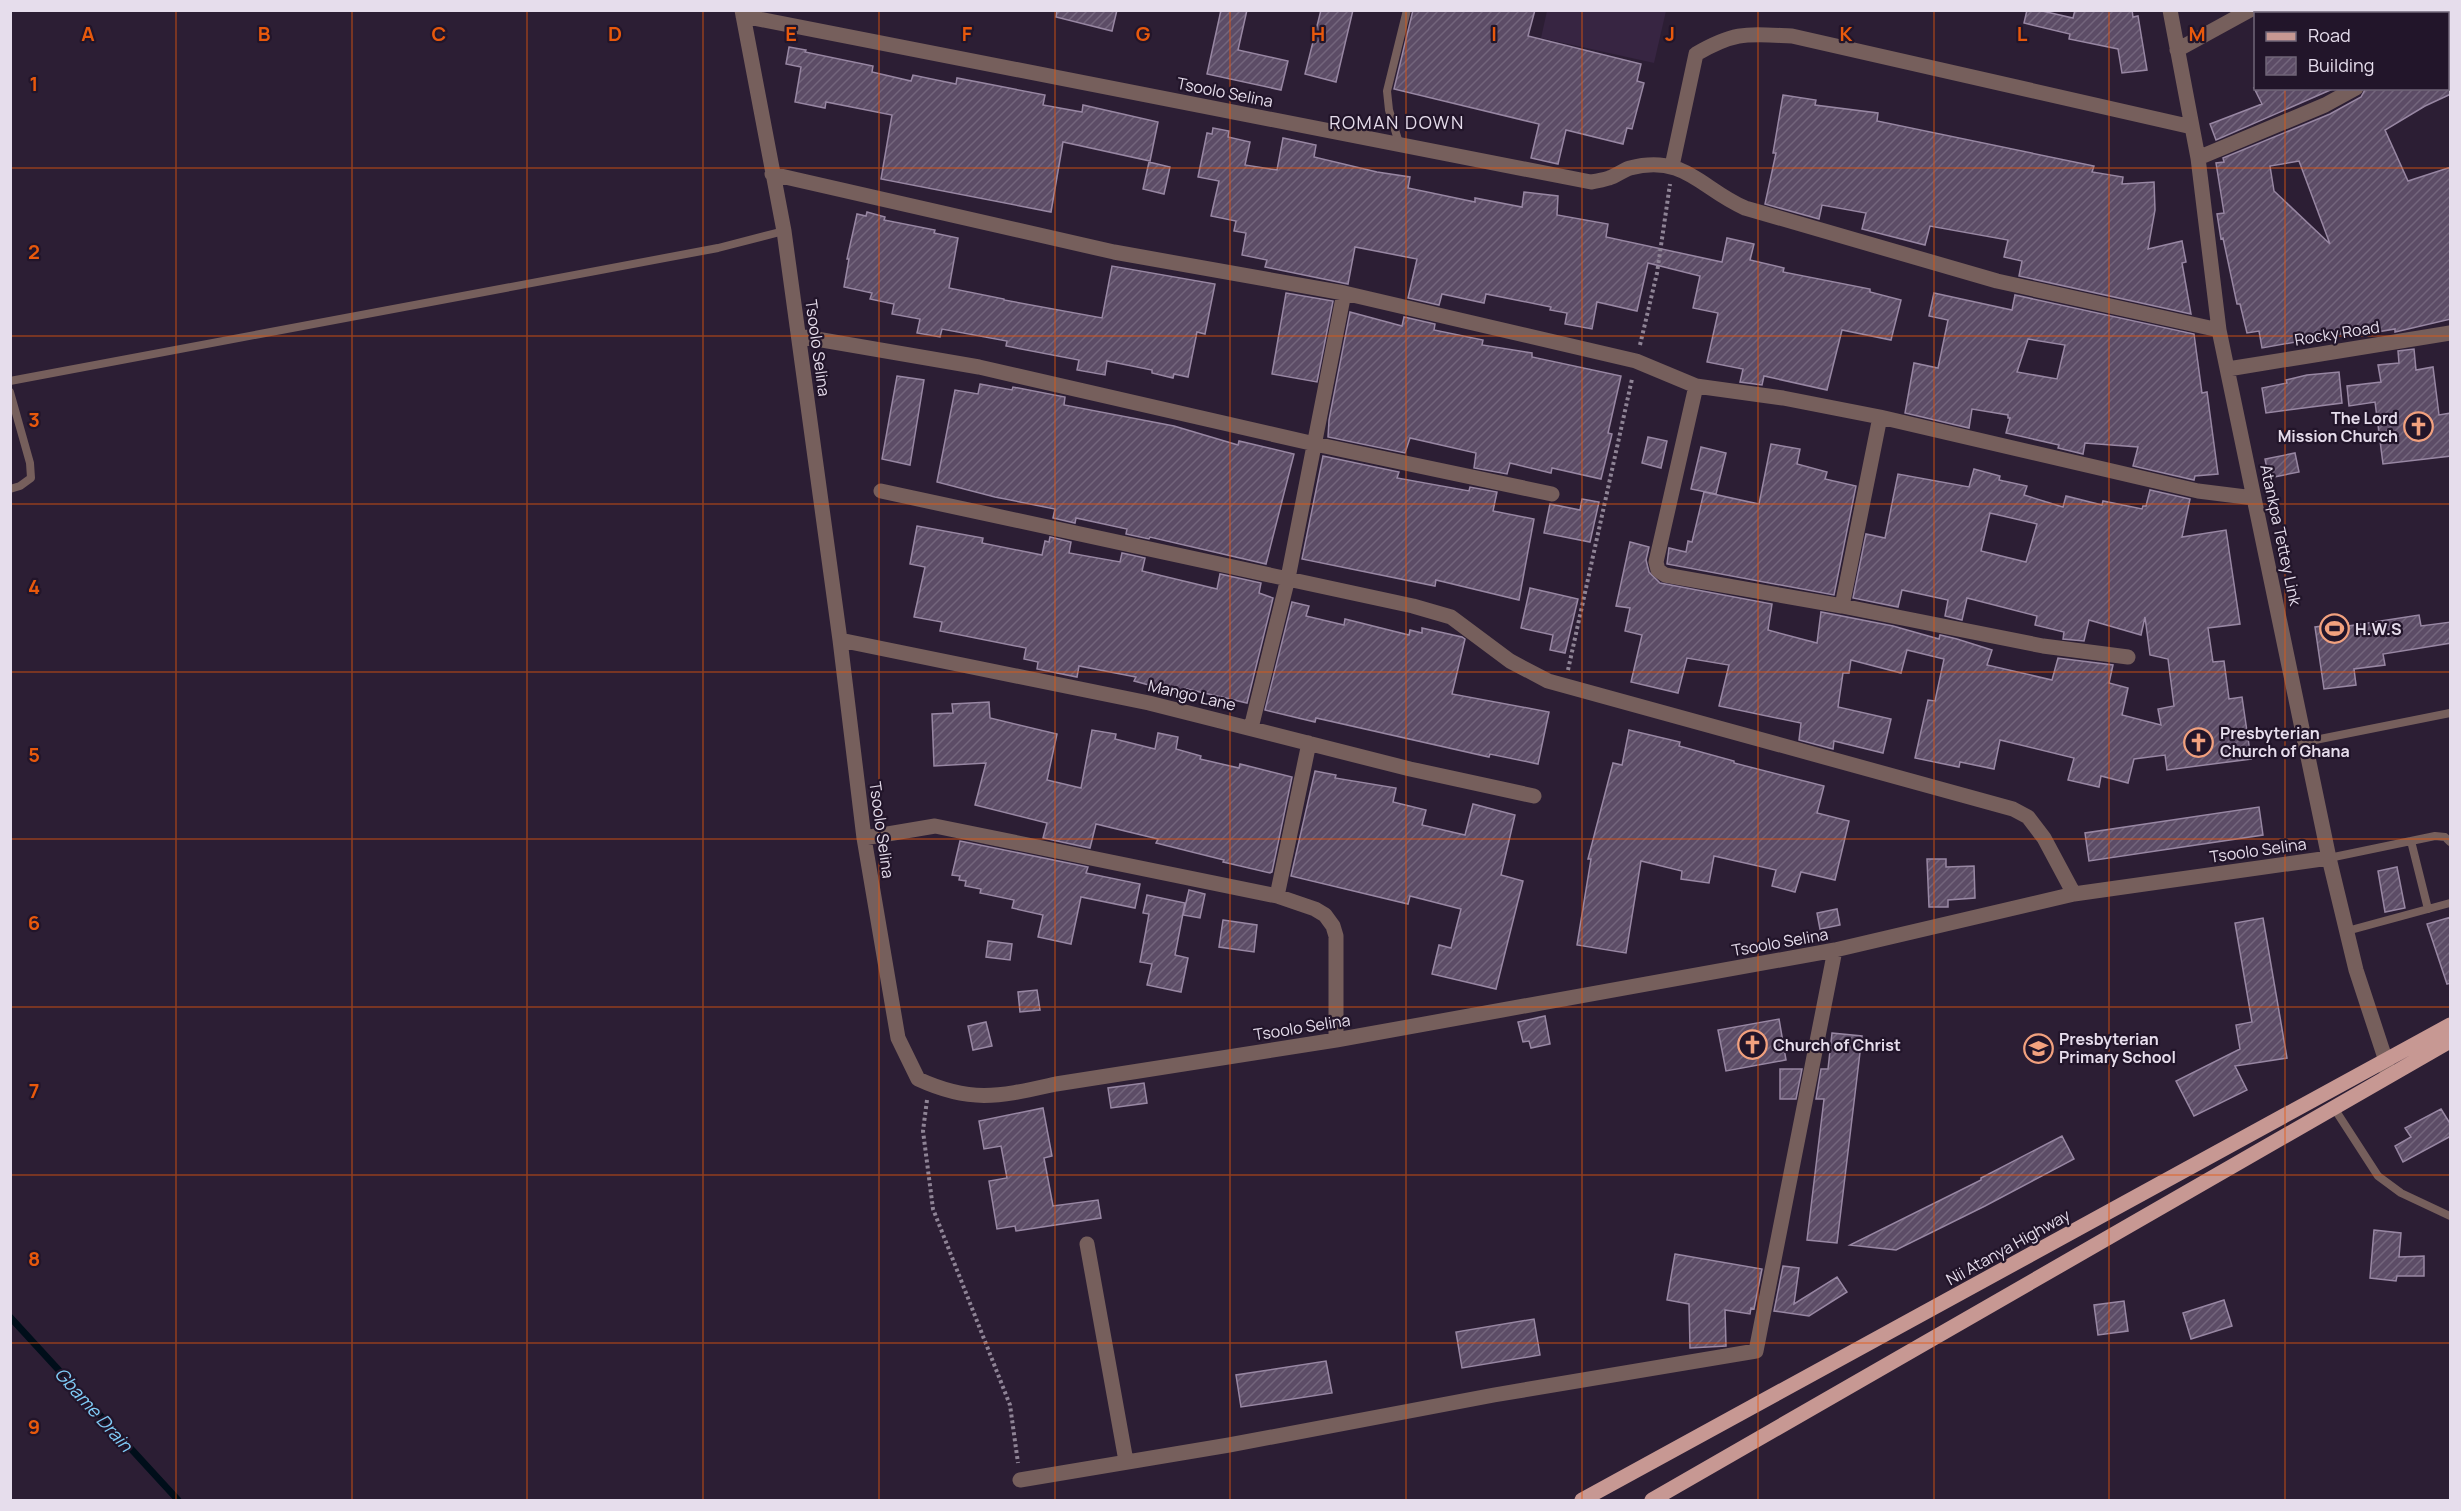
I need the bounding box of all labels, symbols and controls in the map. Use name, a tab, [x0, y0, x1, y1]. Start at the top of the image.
legend	[2254, 12, 2449, 90]
text: A	[81, 20, 95, 47]
text: B	[258, 20, 271, 47]
text: C	[432, 20, 446, 47]
text: D	[608, 20, 622, 47]
text: E	[785, 20, 797, 47]
text: F	[962, 20, 973, 47]
text: G	[1136, 20, 1151, 47]
text: H	[1311, 20, 1325, 47]
text: I	[1491, 20, 1497, 47]
text: J	[1665, 20, 1675, 47]
text: K	[1840, 20, 1853, 47]
text: L	[2017, 20, 2028, 47]
text: M	[2188, 20, 2206, 47]
text: Road	[2308, 23, 2351, 47]
text: Building	[2308, 53, 2374, 77]
text: 1	[30, 70, 38, 97]
street label: Tsoolo Selina	[1175, 72, 1275, 112]
district label: ROMAN DOWN	[1329, 110, 1465, 134]
text: 2	[28, 238, 40, 265]
street label: Tsoolo Selina	[800, 298, 836, 398]
street label: Rocky Road	[2293, 315, 2381, 351]
text: 3	[28, 406, 40, 433]
place label: The Lord Mission Church	[2278, 407, 2398, 447]
church icon: The Lord Mission Church	[2403, 411, 2435, 443]
street label: Atankpa Tettey Link	[2255, 462, 2307, 609]
text: 4	[28, 573, 40, 600]
sports icon: H.W.S	[2318, 613, 2350, 645]
place label: H.W.S	[2355, 618, 2401, 640]
street label: Mango Lane	[1146, 674, 1238, 716]
place label: Presbyterian Church of Ghana	[2220, 722, 2350, 762]
church icon: Presbyterian Church of Ghana	[2183, 726, 2215, 758]
text: 5	[28, 741, 40, 768]
street label: Tsoolo Selina	[864, 780, 900, 880]
street label: Tsoolo Selina	[2208, 832, 2308, 868]
text: 6	[28, 909, 40, 936]
street label: Tsoolo Selina	[1730, 923, 1830, 961]
street label: Tsoolo Selina	[1252, 1009, 1352, 1045]
place label: Presbyterian Primary School	[2059, 1028, 2176, 1068]
church icon: Church of Christ	[1736, 1029, 1768, 1061]
school or university icon: Presbyterian Primary School	[2022, 1032, 2054, 1064]
place label: Church of Christ	[1773, 1034, 1901, 1056]
text: 7	[29, 1077, 39, 1104]
street label: Nii Atanya Highway	[1942, 1204, 2074, 1290]
text: 8	[28, 1245, 40, 1272]
water label: Gbame Drain	[50, 1362, 139, 1457]
text: 9	[28, 1413, 40, 1440]

